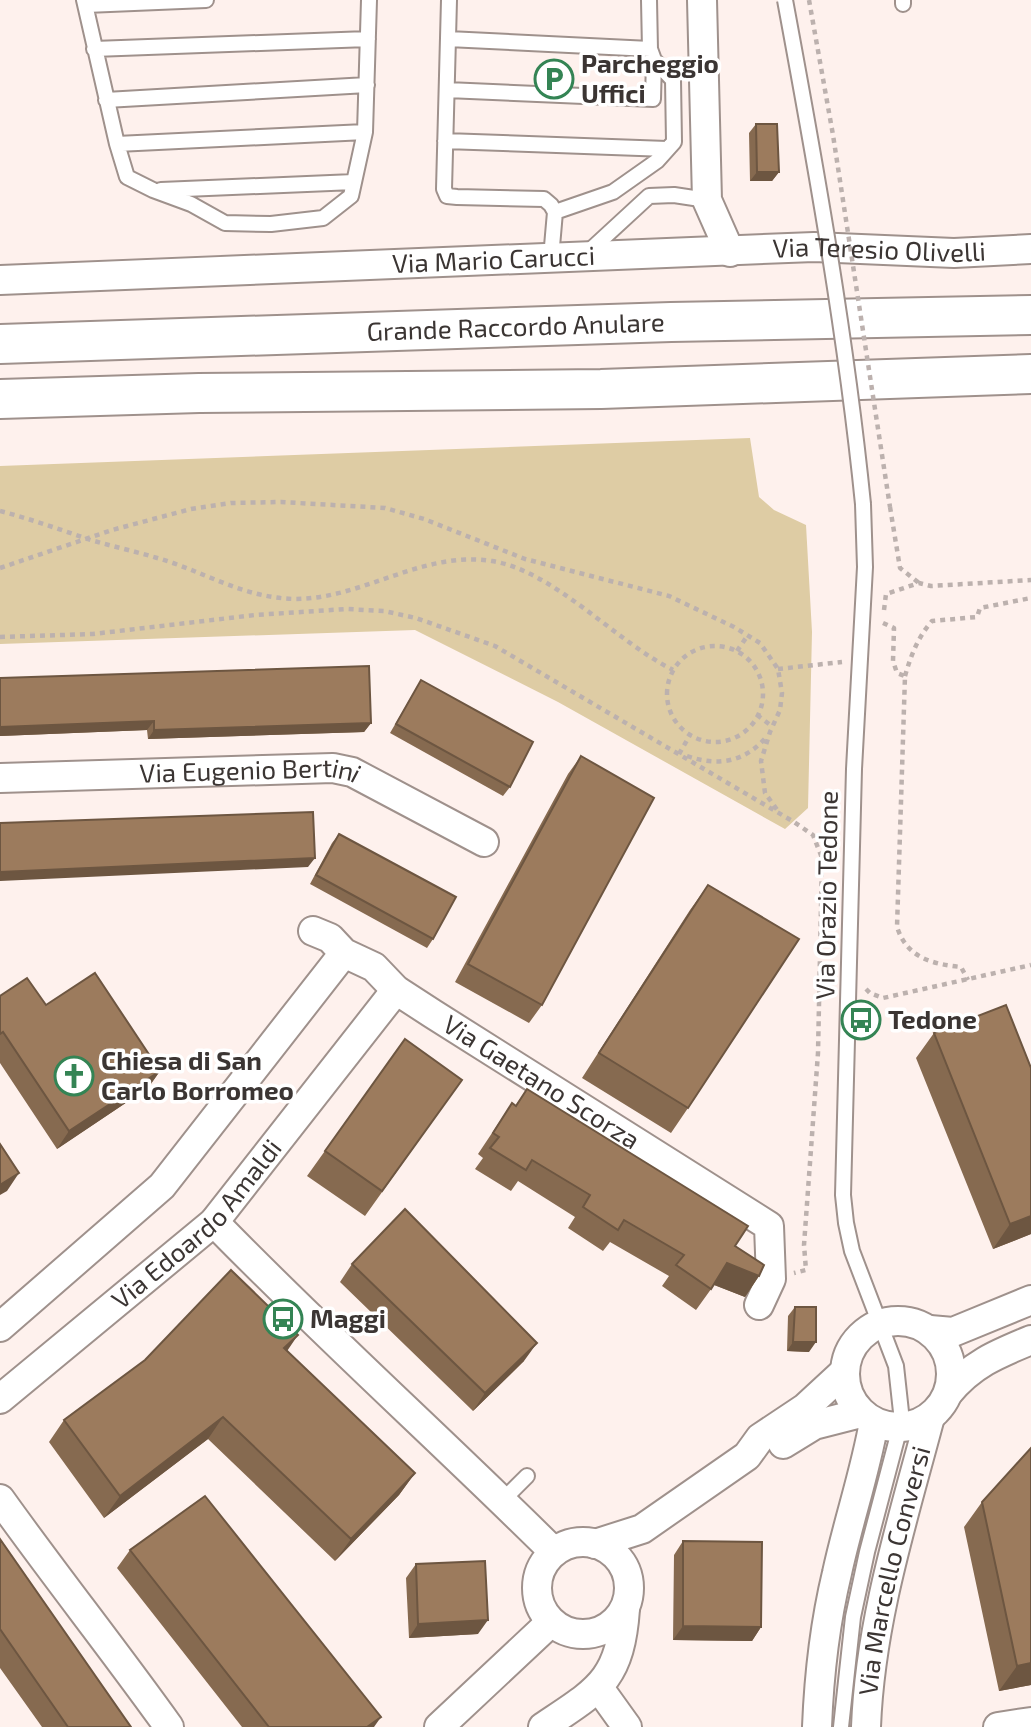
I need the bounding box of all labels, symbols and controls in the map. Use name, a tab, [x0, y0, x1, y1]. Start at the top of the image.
place label: Parcheggio Uffici	[581, 47, 719, 108]
parking icon: Parcheggio Uffici	[533, 58, 575, 100]
street label: Via Teresio Olivelli	[772, 230, 987, 267]
street label: Via Mario Carucci	[391, 239, 596, 278]
street label: Grande Raccordo Anulare	[366, 305, 665, 346]
street label: Via Eugenio Bertini	[139, 751, 367, 788]
street label: Via Orazio Tedone	[808, 790, 843, 1000]
bus stop icon: Tedone	[840, 999, 882, 1041]
place label: Tedone	[888, 1003, 977, 1034]
street label: Via Gaetano Scorza	[438, 1007, 646, 1155]
place label: Chiesa di San Carlo Borromeo	[101, 1044, 294, 1105]
church icon: Chiesa di San Carlo Borromeo	[53, 1055, 95, 1097]
street label: Via Edoardo Amaldi	[105, 1132, 287, 1314]
bus stop icon: Maggi	[262, 1298, 304, 1340]
place label: Maggi	[310, 1302, 386, 1333]
street label: Via Marcello Conversi	[851, 1442, 935, 1697]

